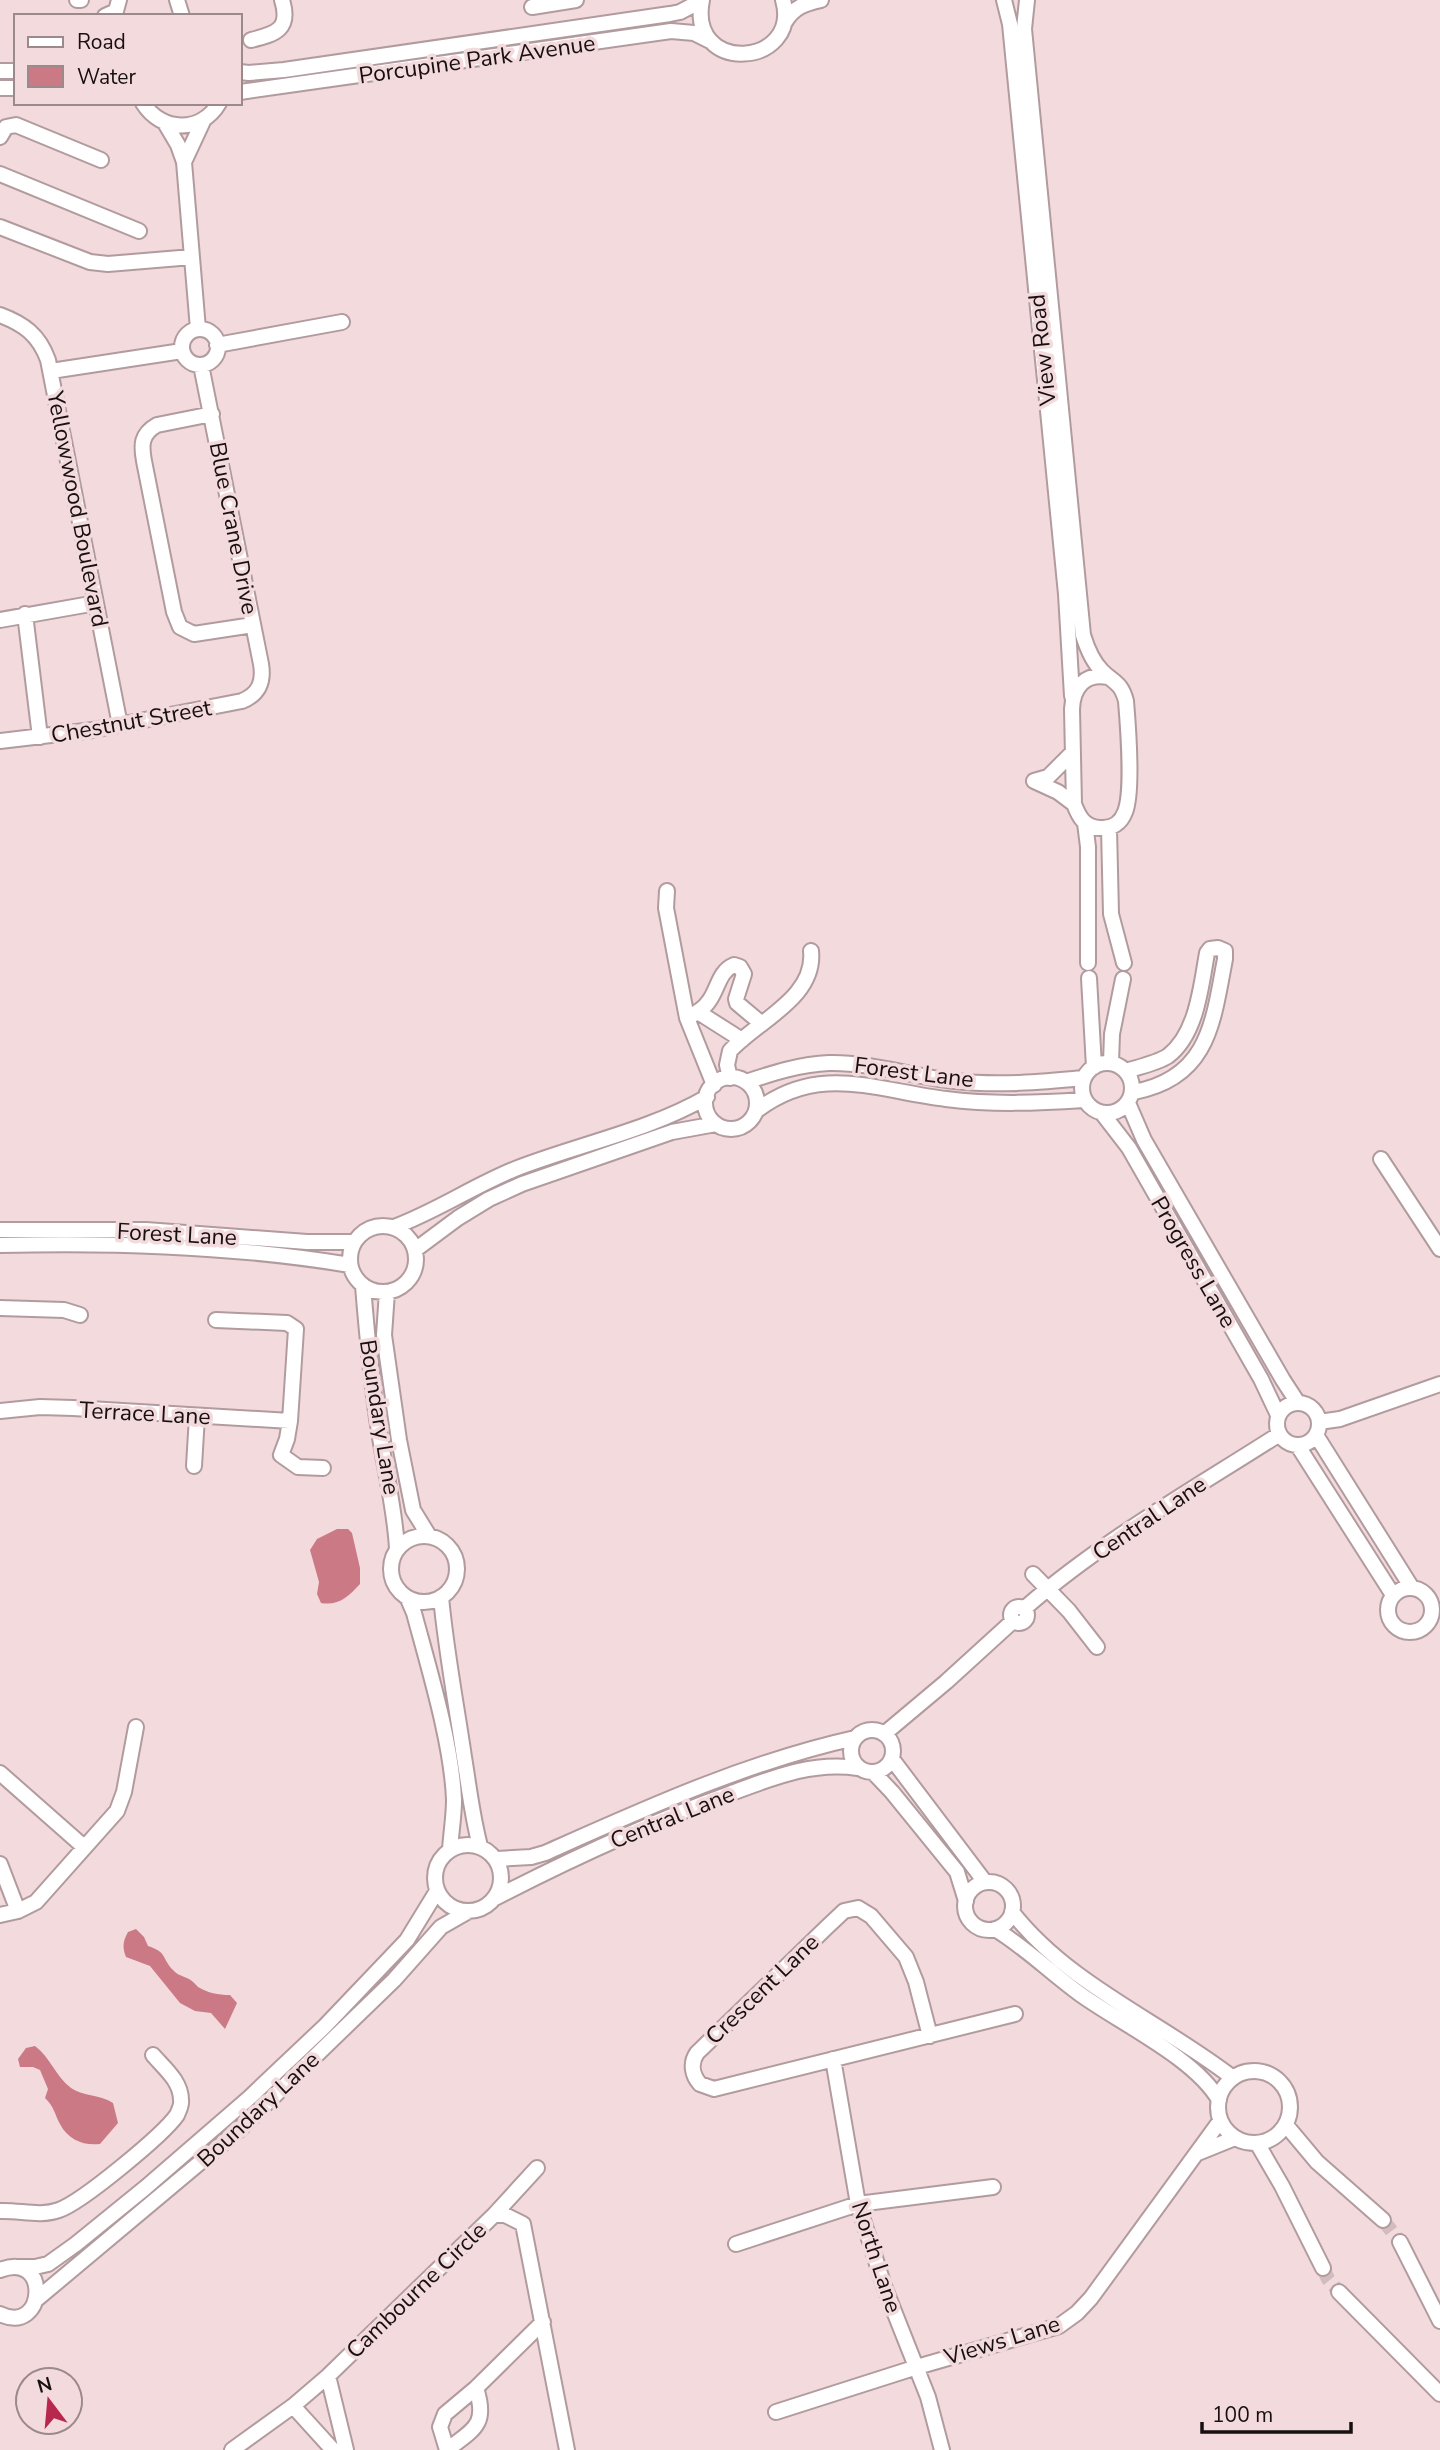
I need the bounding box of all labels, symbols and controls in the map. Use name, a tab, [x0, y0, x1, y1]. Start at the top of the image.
legend	[14, 14, 242, 105]
text: Road	[77, 28, 126, 56]
street label: Porcupine Park Avenue	[357, 28, 597, 91]
text: Water	[77, 63, 136, 91]
street label: View Road	[1021, 293, 1064, 408]
street label: Yellowwood Boulevard	[39, 388, 116, 630]
street label: Blue Crane Drive	[202, 439, 265, 617]
street label: Chestnut Street	[48, 692, 215, 751]
street label: Forest Lane	[852, 1050, 975, 1095]
street label: Progress Lane	[1143, 1191, 1244, 1334]
street label: Forest Lane	[116, 1216, 238, 1253]
street label: Boundary Lane	[352, 1337, 407, 1497]
street label: Terrace Lane	[79, 1395, 211, 1432]
street label: Central Lane	[1086, 1469, 1212, 1568]
street label: Central Lane	[606, 1779, 739, 1856]
street label: Crescent Lane	[699, 1927, 826, 2051]
street label: Boundary Lane	[191, 2045, 326, 2174]
street label: North Lane	[844, 2197, 909, 2317]
street label: Cambourne Circle	[339, 2215, 493, 2365]
street label: Views Lane	[940, 2308, 1064, 2373]
north arrow	[14, 2366, 84, 2436]
text: N	[34, 2371, 55, 2400]
scale bar	[1202, 2390, 1351, 2434]
text: 100 m	[1212, 2401, 1273, 2429]

